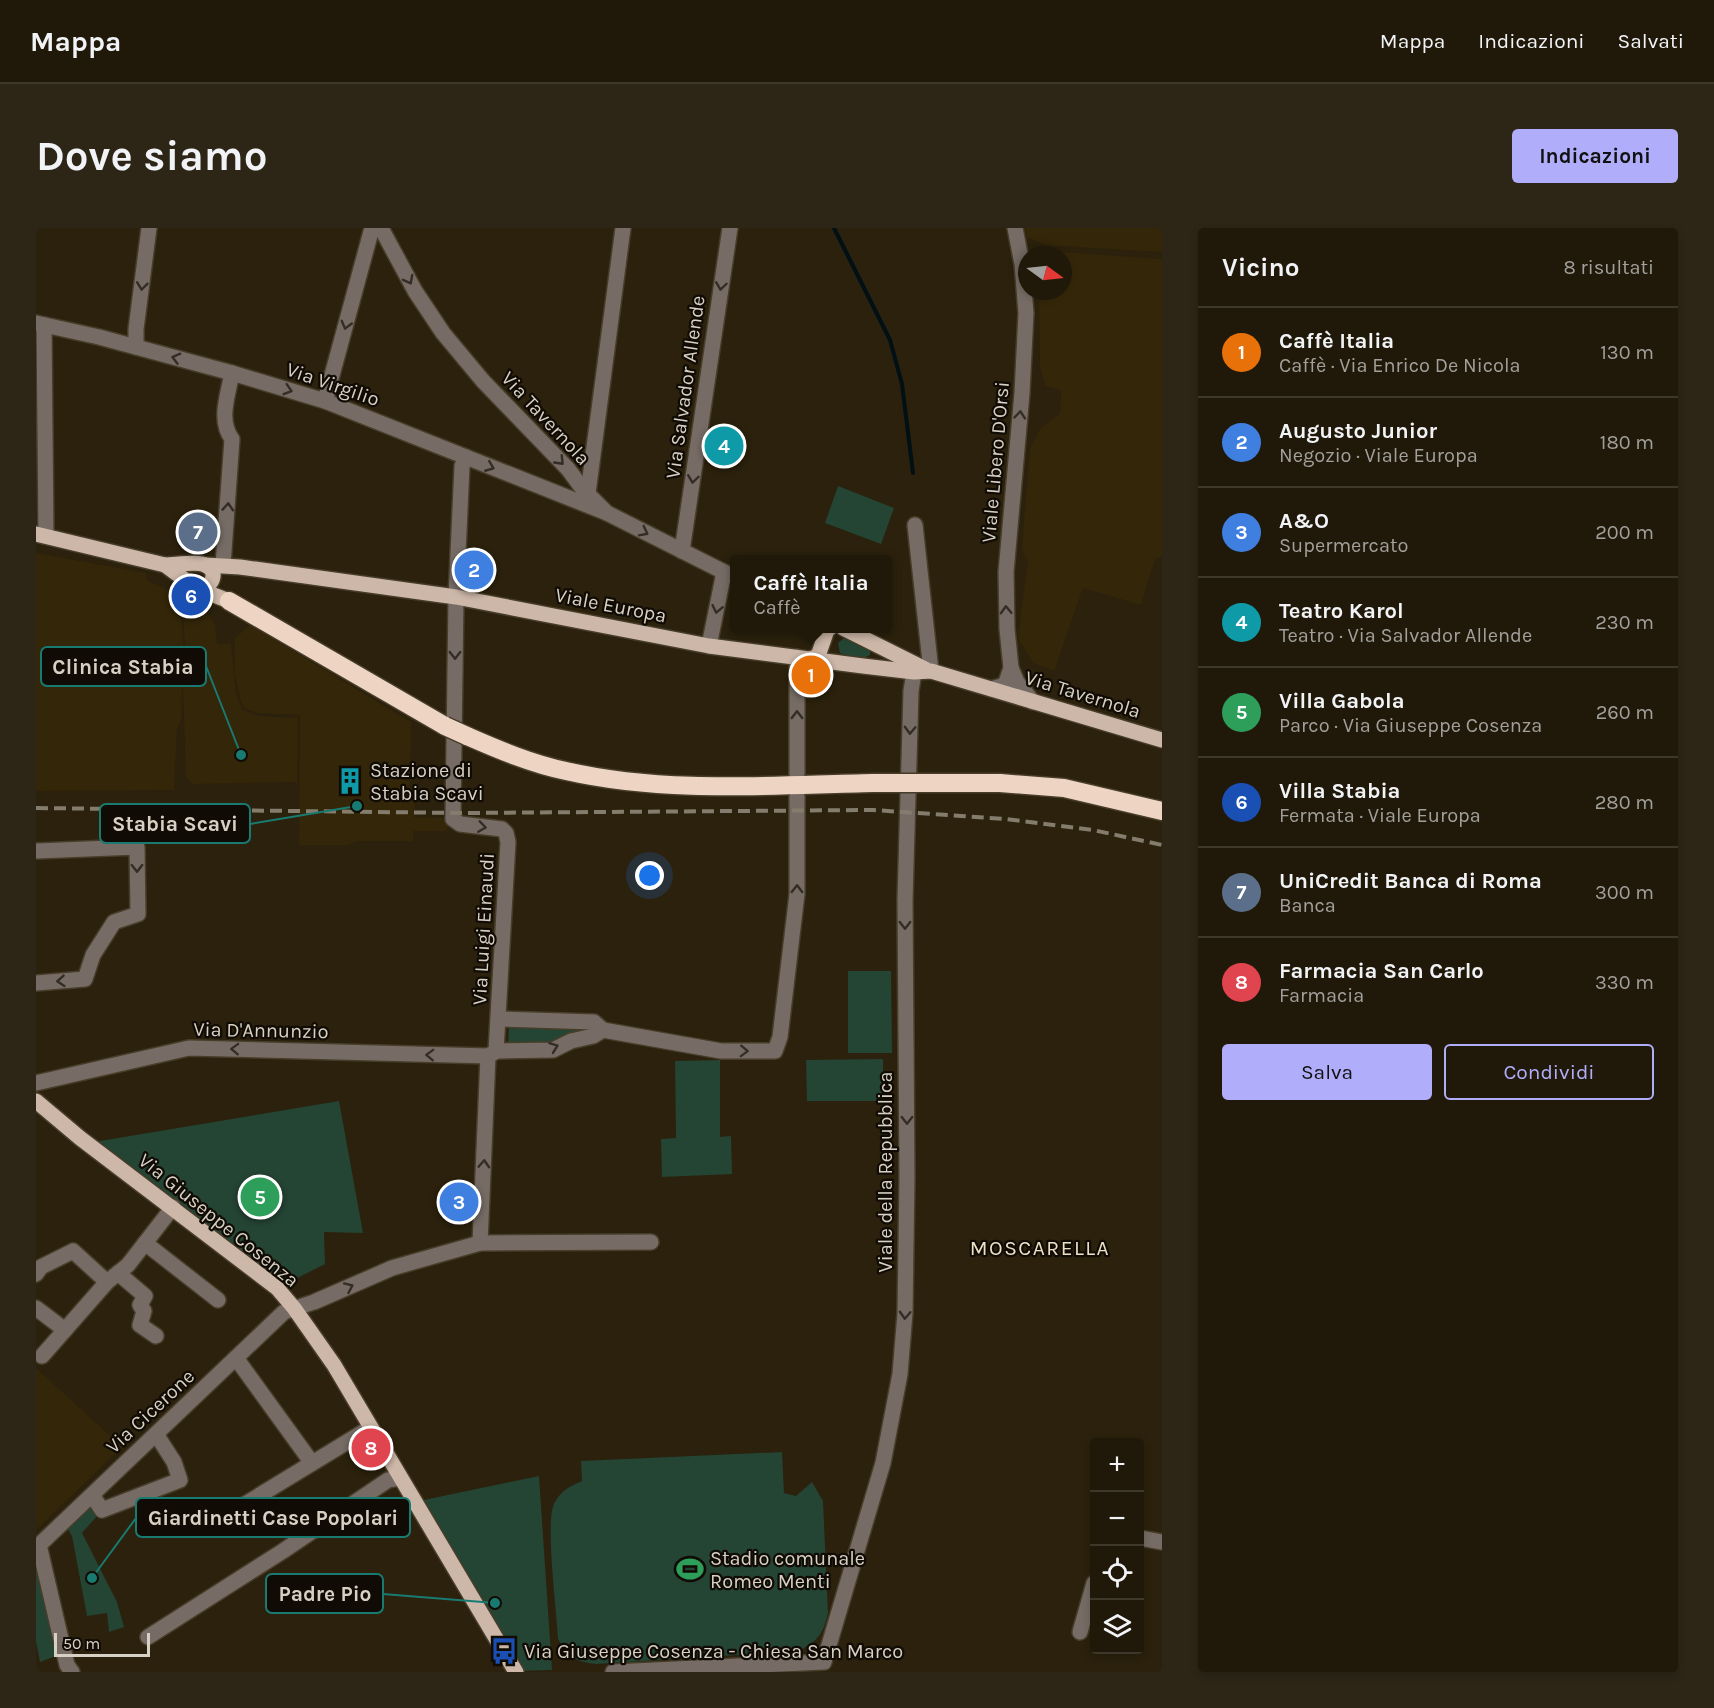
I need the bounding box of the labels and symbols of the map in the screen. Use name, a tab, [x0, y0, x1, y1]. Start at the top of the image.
north arrow	[1018, 246, 1072, 300]
one-way arrow	[402, 273, 413, 284]
one-way arrow	[136, 281, 148, 291]
one-way arrow	[715, 281, 727, 290]
street label: Via Salvador Allende	[661, 294, 710, 480]
one-way arrow	[341, 319, 353, 330]
one-way arrow	[171, 353, 182, 365]
street label: Via Virgilio	[283, 358, 382, 411]
street label: Via Tavernola	[497, 367, 595, 470]
street label: Viale Libero D'Orsi	[977, 380, 1014, 544]
one-way arrow	[282, 383, 293, 395]
one-way arrow	[1013, 411, 1026, 420]
pin: 4	[704, 424, 744, 468]
one-way arrow	[553, 454, 564, 464]
one-way arrow	[484, 460, 495, 472]
one-way arrow	[688, 474, 700, 483]
one-way arrow	[221, 503, 234, 512]
pin: 7	[178, 510, 218, 554]
one-way arrow	[638, 525, 649, 536]
pin: 2	[454, 548, 494, 592]
pin: 6	[172, 574, 210, 619]
street label: Viale Europa	[553, 583, 669, 628]
one-way arrow	[711, 604, 724, 614]
one-way arrow	[1000, 605, 1012, 614]
callout: Clinica Stabia	[41, 647, 206, 686]
one-way arrow	[449, 651, 461, 660]
pin: 1	[792, 652, 830, 698]
text: Clinica Stabia	[52, 655, 194, 679]
street label: Via Tavernola	[1022, 666, 1143, 723]
one-way arrow	[791, 711, 803, 720]
one-way arrow	[903, 726, 916, 735]
place label: Stazione di Stabia Scavi	[370, 759, 484, 805]
building icon: Stazione di Stabia Scavi	[335, 766, 365, 796]
callout: Stabia Scavi	[100, 804, 250, 843]
text: Stabia Scavi	[112, 812, 238, 836]
one-way arrow	[477, 821, 486, 833]
street label: Via Luigi Einaudi	[468, 852, 499, 1006]
your location	[635, 861, 664, 890]
one-way arrow	[131, 863, 143, 872]
one-way arrow	[791, 885, 803, 894]
one-way arrow	[899, 920, 911, 929]
one-way arrow	[56, 975, 65, 988]
street label: Via D'Annunzio	[193, 1018, 329, 1043]
one-way arrow	[548, 1042, 559, 1055]
one-way arrow	[231, 1043, 240, 1056]
one-way arrow	[739, 1045, 748, 1058]
one-way arrow	[425, 1048, 434, 1061]
street label: Viale della Repubblica	[874, 1072, 897, 1272]
one-way arrow	[900, 1115, 913, 1124]
street label: Via Giuseppe Cosenza	[134, 1149, 303, 1292]
one-way arrow	[477, 1159, 490, 1168]
pin: 5	[240, 1174, 280, 1220]
pin: 3	[440, 1180, 478, 1224]
district label: MOSCARELLA	[970, 1236, 1110, 1260]
one-way arrow	[342, 1282, 353, 1294]
one-way arrow	[898, 1310, 911, 1319]
street label: Via Cicerone	[101, 1365, 199, 1458]
pin: 8	[352, 1426, 390, 1470]
callout: Giardinetti Case Popolari	[136, 1498, 410, 1537]
text: Giardinetti Case Popolari	[148, 1506, 398, 1530]
place label: Stadio comunale Romeo Menti	[710, 1547, 865, 1593]
sports icon: Stadio comunale Romeo Menti	[675, 1554, 705, 1584]
callout: Padre Pio	[266, 1574, 383, 1613]
text: Padre Pio	[278, 1582, 372, 1606]
scale bar	[54, 1630, 150, 1658]
bus stop icon: Via Giuseppe Cosenza - Chiesa San Marco	[489, 1636, 519, 1666]
place label: Via Giuseppe Cosenza - Chiesa San Marco	[524, 1640, 903, 1663]

